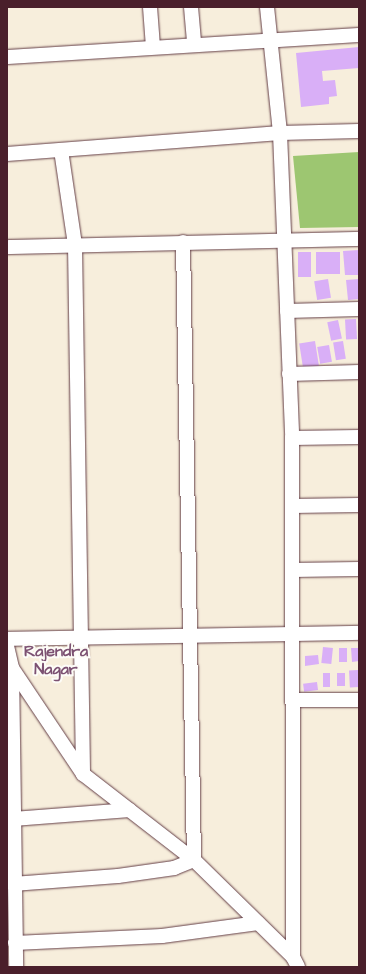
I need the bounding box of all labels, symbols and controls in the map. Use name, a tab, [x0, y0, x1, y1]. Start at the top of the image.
district label: Rajendra Nagar	[24, 641, 88, 679]

